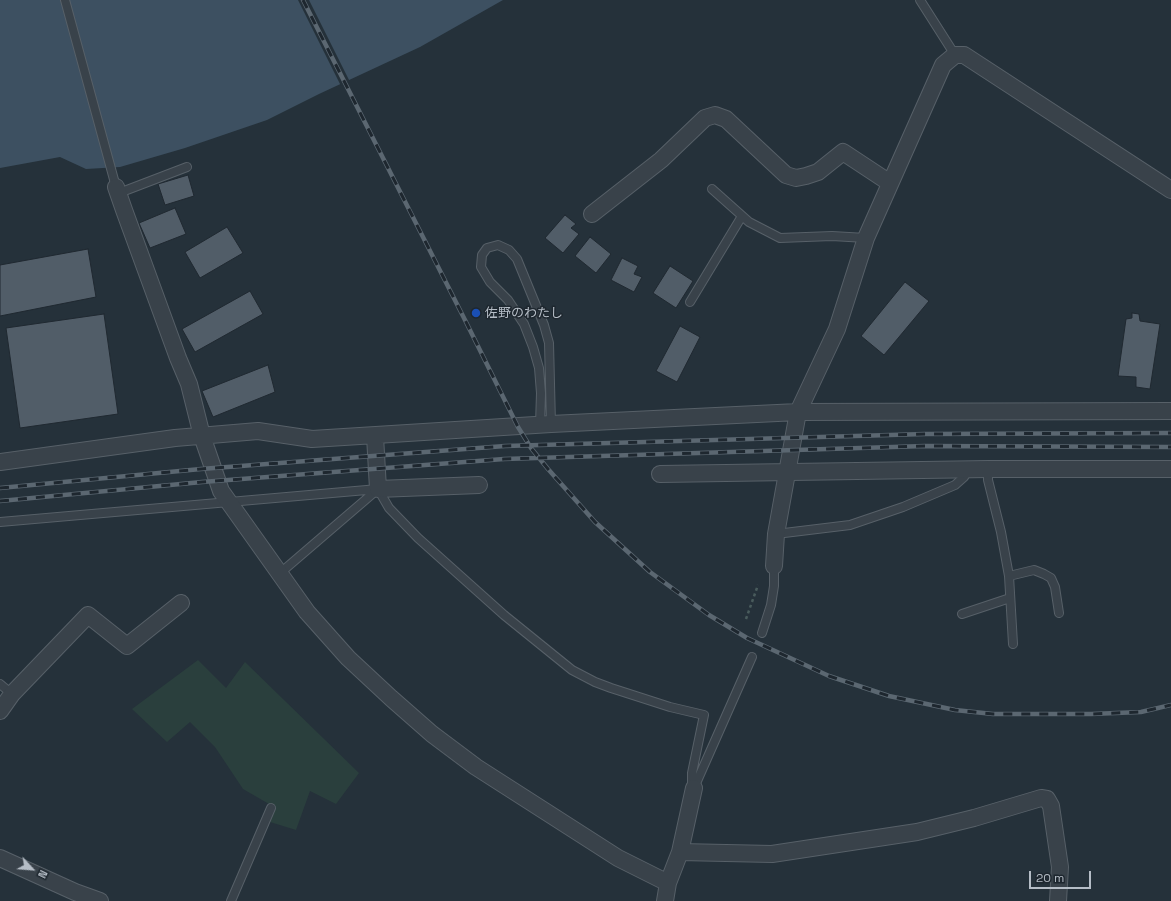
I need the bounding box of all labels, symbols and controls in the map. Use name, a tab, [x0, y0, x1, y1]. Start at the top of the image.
place label: 佐野のわたし	[485, 305, 563, 321]
marker: 佐野のわたし	[470, 307, 482, 319]
north arrow	[12, 849, 52, 889]
scale bar	[1031, 863, 1093, 889]
text: N	[35, 868, 51, 881]
text: 20 m	[1036, 870, 1064, 886]

